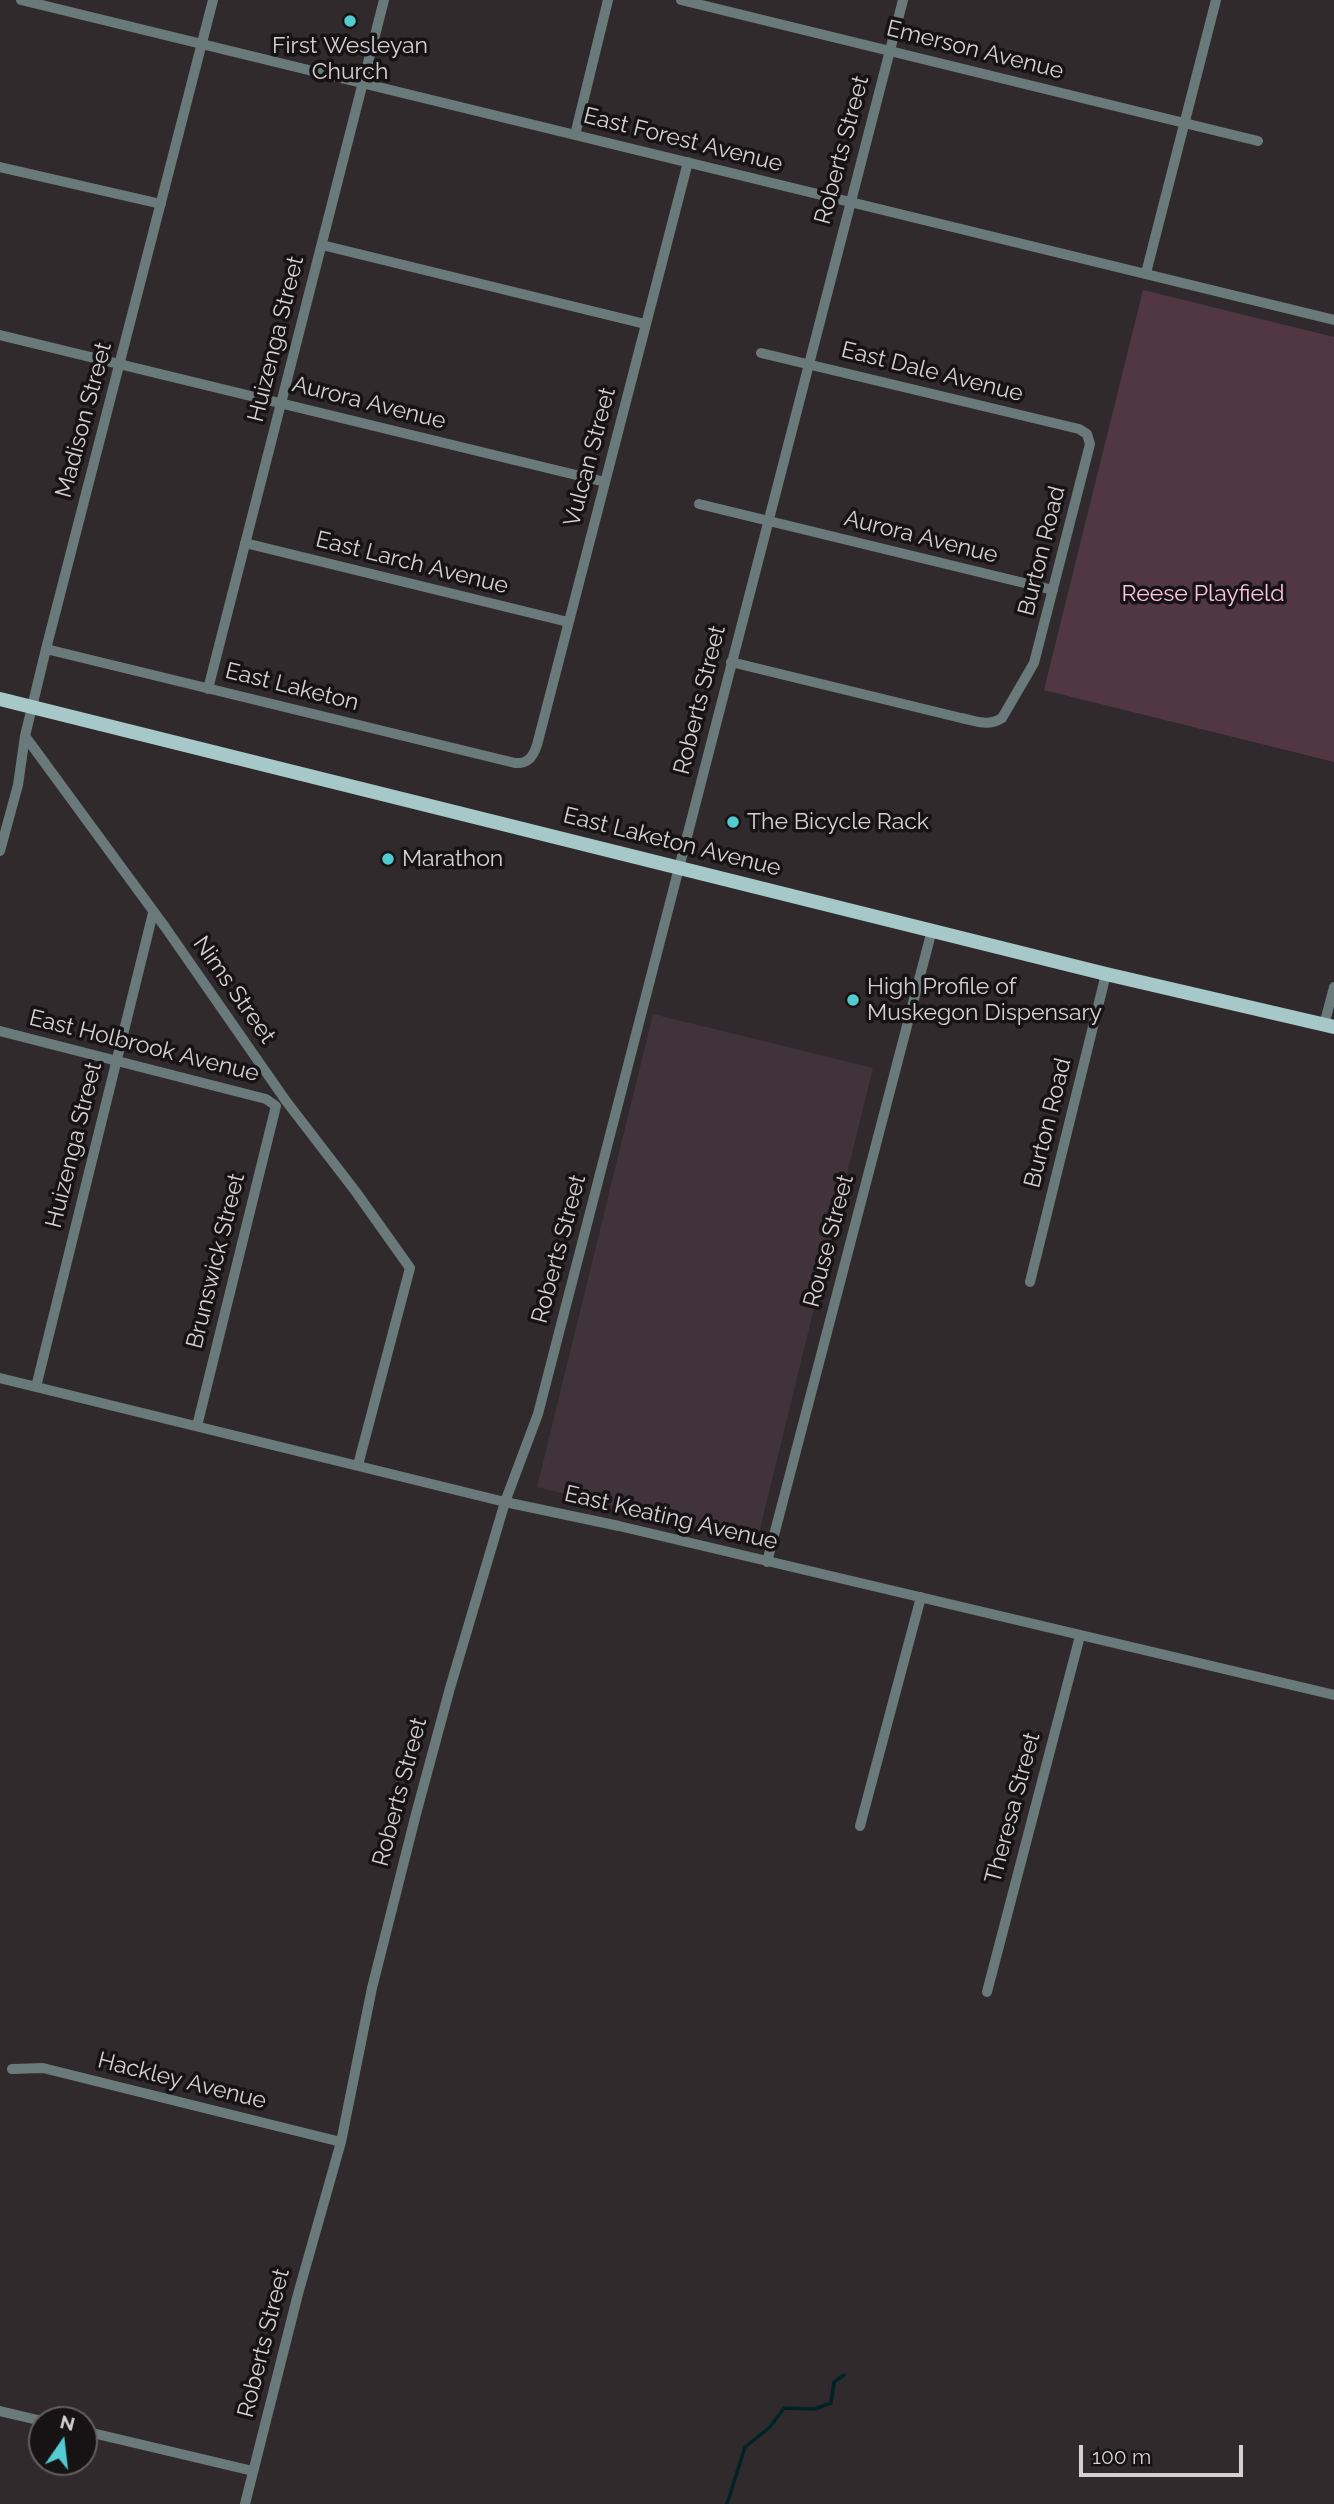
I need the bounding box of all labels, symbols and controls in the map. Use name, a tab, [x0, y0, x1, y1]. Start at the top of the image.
marker: First Wesleyan Church	[342, 13, 358, 29]
street label: Emerson Avenue	[884, 15, 1066, 85]
place label: First Wesleyan Church	[272, 32, 428, 86]
street label: Roberts Street	[809, 73, 875, 227]
street label: East Forest Avenue	[581, 102, 785, 178]
street label: Huizenga Street	[242, 253, 310, 425]
street label: East Dale Avenue	[838, 336, 1026, 408]
street label: Madison Street	[50, 339, 118, 501]
street label: Aurora Avenue	[289, 371, 449, 435]
street label: Vulcan Street	[558, 384, 622, 530]
street label: Burton Road	[1013, 483, 1071, 619]
street label: Aurora Avenue	[841, 505, 1001, 569]
street label: East Larch Avenue	[313, 526, 511, 600]
park label: Reese Playfield	[1122, 580, 1284, 608]
street label: Roberts Street	[668, 623, 732, 777]
street label: East Laketon	[222, 657, 362, 717]
street label: East Laketon Avenue	[560, 802, 784, 882]
place label: The Bicycle Rack	[747, 808, 929, 836]
marker: The Bicycle Rack	[725, 814, 741, 830]
place label: Marathon	[402, 845, 503, 873]
marker: Marathon	[380, 851, 396, 867]
street label: Nims Street	[187, 931, 281, 1049]
place label: High Profile of Muskegon Dispensary	[867, 973, 1102, 1027]
marker: High Profile of Muskegon Dispensary	[845, 992, 861, 1008]
street label: East Holbrook Avenue	[26, 1004, 262, 1088]
street label: Burton Road	[1019, 1055, 1077, 1191]
street label: Huizenga Street	[40, 1059, 108, 1231]
street label: Brunswick Street	[181, 1171, 251, 1351]
street label: Roberts Street	[526, 1172, 592, 1326]
street label: Rouse Street	[798, 1172, 860, 1310]
street label: East Keating Avenue	[562, 1480, 780, 1556]
street label: Roberts Street	[367, 1715, 433, 1869]
street label: Theresa Street	[980, 1729, 1046, 1887]
street label: Hackley Avenue	[95, 2047, 269, 2115]
street label: Roberts Street	[232, 2266, 296, 2420]
north arrow	[28, 2406, 98, 2476]
text: N	[58, 2410, 77, 2435]
scale bar	[1082, 2430, 1246, 2474]
text: 100 m	[1092, 2444, 1151, 2469]

